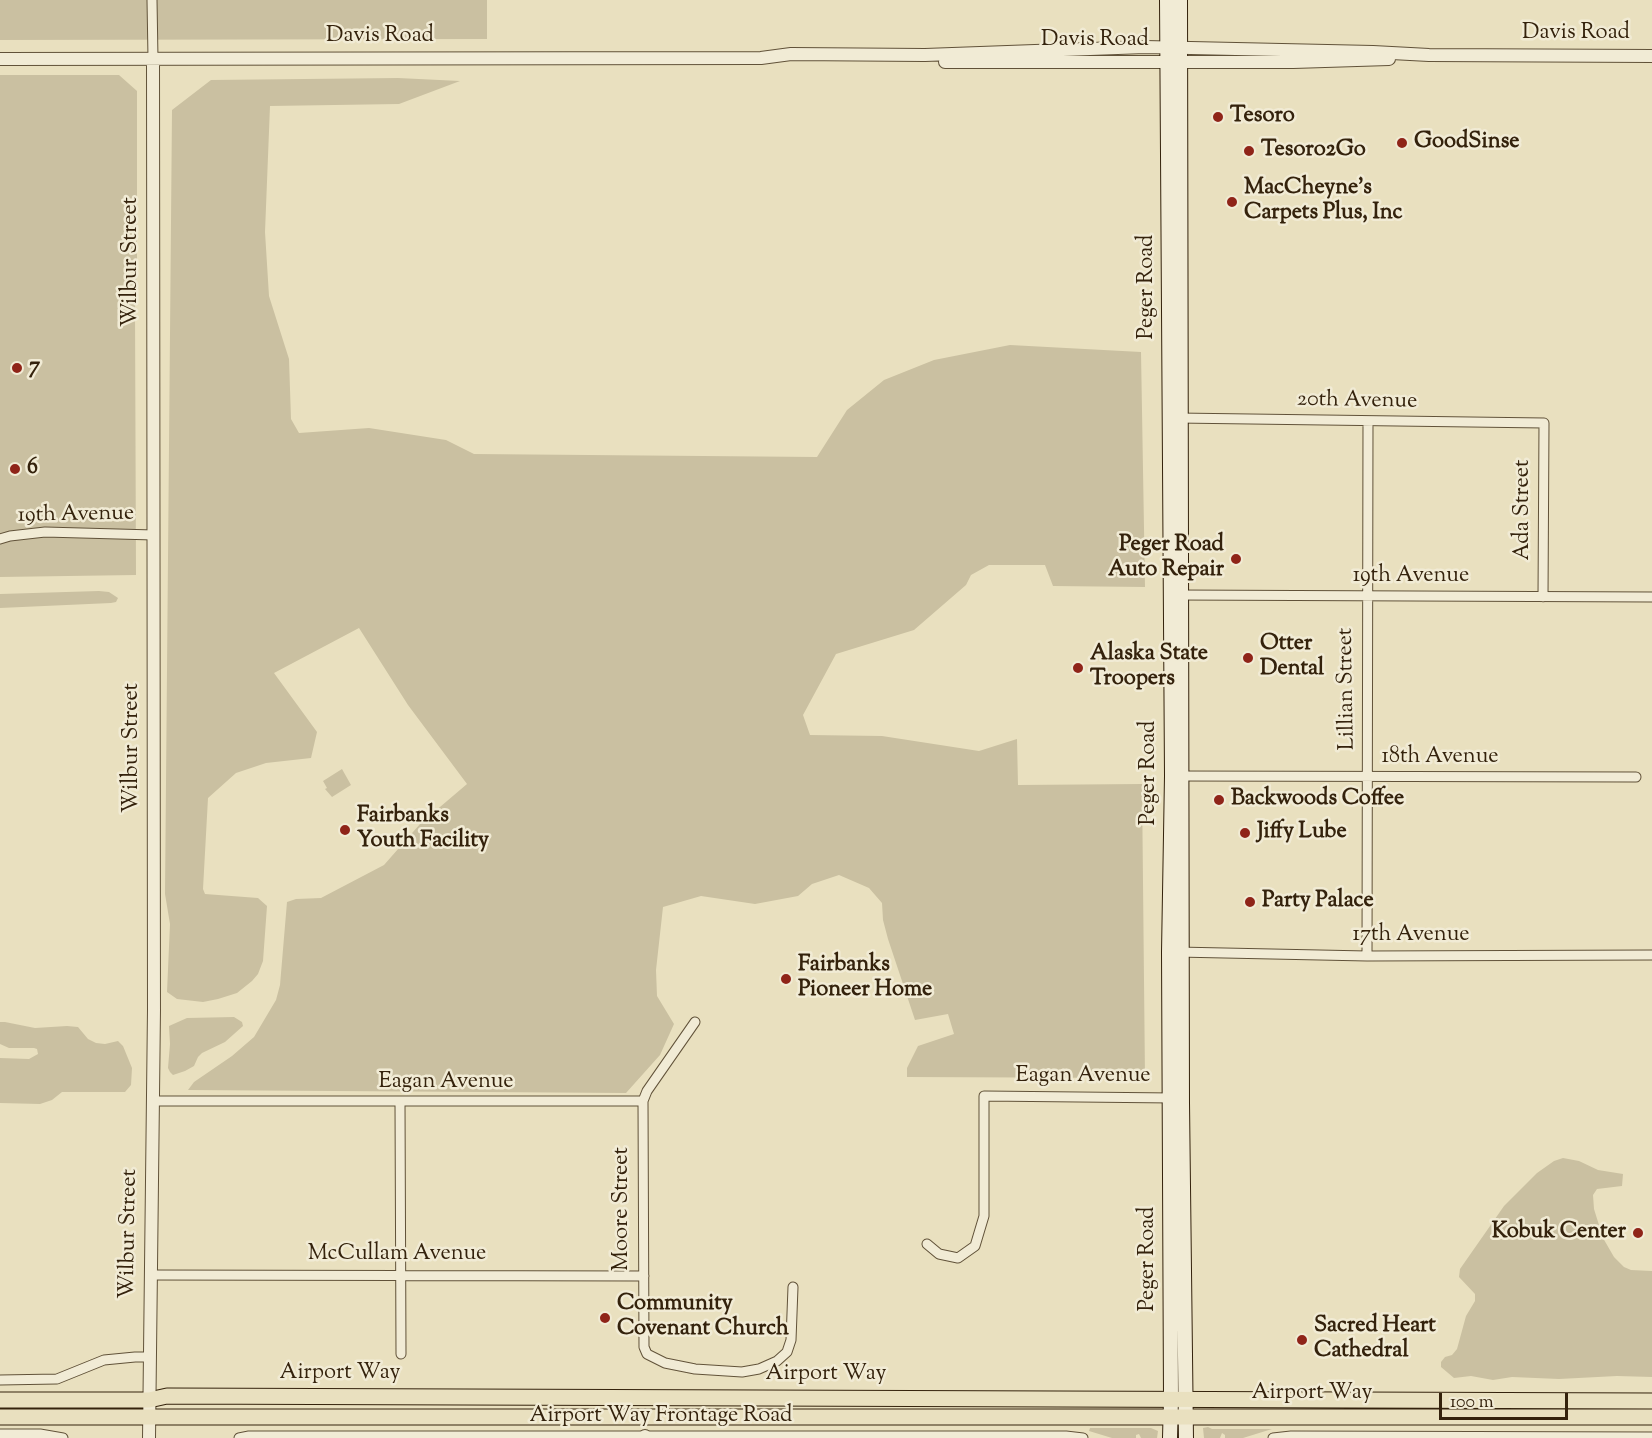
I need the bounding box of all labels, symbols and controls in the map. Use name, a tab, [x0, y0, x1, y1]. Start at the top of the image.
street label: Davis Road	[1522, 21, 1630, 47]
street label: Davis Road	[326, 24, 434, 50]
street label: Davis Road	[1041, 28, 1149, 54]
place label: Tesoro	[1230, 104, 1295, 130]
marker: Tesoro	[1211, 110, 1225, 124]
place label: GoodSinse	[1414, 130, 1520, 156]
marker: GoodSinse	[1395, 136, 1409, 150]
place label: Tesoro2Go	[1261, 138, 1366, 164]
marker: Tesoro2Go	[1242, 144, 1256, 158]
place label: MacCheyne's Carpets Plus, Inc	[1244, 176, 1402, 228]
marker: MacCheyne's Carpets Plus, Inc	[1225, 195, 1239, 209]
street label: Wilbur Street	[119, 197, 145, 327]
street label: Peger Road	[1135, 235, 1161, 339]
place label: 7	[29, 355, 40, 381]
marker: 7	[10, 361, 24, 375]
street label: 20th Avenue	[1297, 388, 1417, 416]
place label: 6	[27, 456, 38, 482]
street label: Ada Street	[1511, 460, 1537, 560]
marker: 6	[8, 462, 22, 476]
street label: 19th Avenue	[18, 502, 134, 530]
place label: Peger Road Auto Repair	[1108, 533, 1224, 584]
marker: Peger Road Auto Repair	[1229, 552, 1243, 566]
street label: 19th Avenue	[1353, 564, 1469, 590]
street label: Lillian Street	[1334, 627, 1362, 751]
place label: Otter Dental	[1260, 632, 1324, 684]
place label: Alaska State Troopers	[1090, 642, 1208, 694]
marker: Otter Dental	[1241, 651, 1255, 665]
marker: Alaska State Troopers	[1071, 661, 1085, 675]
street label: Wilbur Street	[120, 683, 146, 813]
street label: Peger Road	[1137, 721, 1163, 825]
street label: 18th Avenue	[1381, 745, 1499, 771]
place label: Backwoods Coffee	[1231, 787, 1404, 813]
marker: Backwoods Coffee	[1212, 793, 1226, 807]
place label: Fairbanks Youth Facility	[357, 804, 489, 855]
place label: Jiffy Lube	[1257, 820, 1347, 846]
marker: Fairbanks Youth Facility	[338, 823, 352, 837]
marker: Jiffy Lube	[1238, 826, 1252, 840]
place label: Party Palace	[1262, 889, 1374, 915]
marker: Party Palace	[1243, 895, 1257, 909]
street label: 17th Avenue	[1352, 923, 1470, 949]
place label: Fairbanks Pioneer Home	[798, 953, 932, 1004]
marker: Fairbanks Pioneer Home	[779, 972, 793, 986]
street label: Eagan Avenue	[1015, 1064, 1151, 1090]
street label: Eagan Avenue	[378, 1070, 514, 1096]
street label: Moore Street	[610, 1147, 636, 1271]
street label: Wilbur Street	[116, 1169, 144, 1299]
street label: Peger Road	[1136, 1207, 1162, 1311]
place label: Kobuk Center	[1492, 1220, 1626, 1246]
marker: Kobuk Center	[1631, 1226, 1645, 1240]
street label: McCullam Avenue	[308, 1242, 486, 1268]
place label: Community Covenant Church	[617, 1292, 789, 1344]
marker: Community Covenant Church	[598, 1311, 612, 1325]
place label: Sacred Heart Cathedral	[1314, 1314, 1436, 1366]
marker: Sacred Heart Cathedral	[1295, 1333, 1309, 1347]
street label: Airport Way	[280, 1361, 400, 1387]
street label: Airport Way	[766, 1362, 886, 1388]
street label: Airport Way	[1252, 1381, 1372, 1407]
scale bar	[1442, 1381, 1571, 1419]
text: 100 m	[1450, 1390, 1494, 1416]
street label: Airport Way Frontage Road	[530, 1404, 792, 1430]

